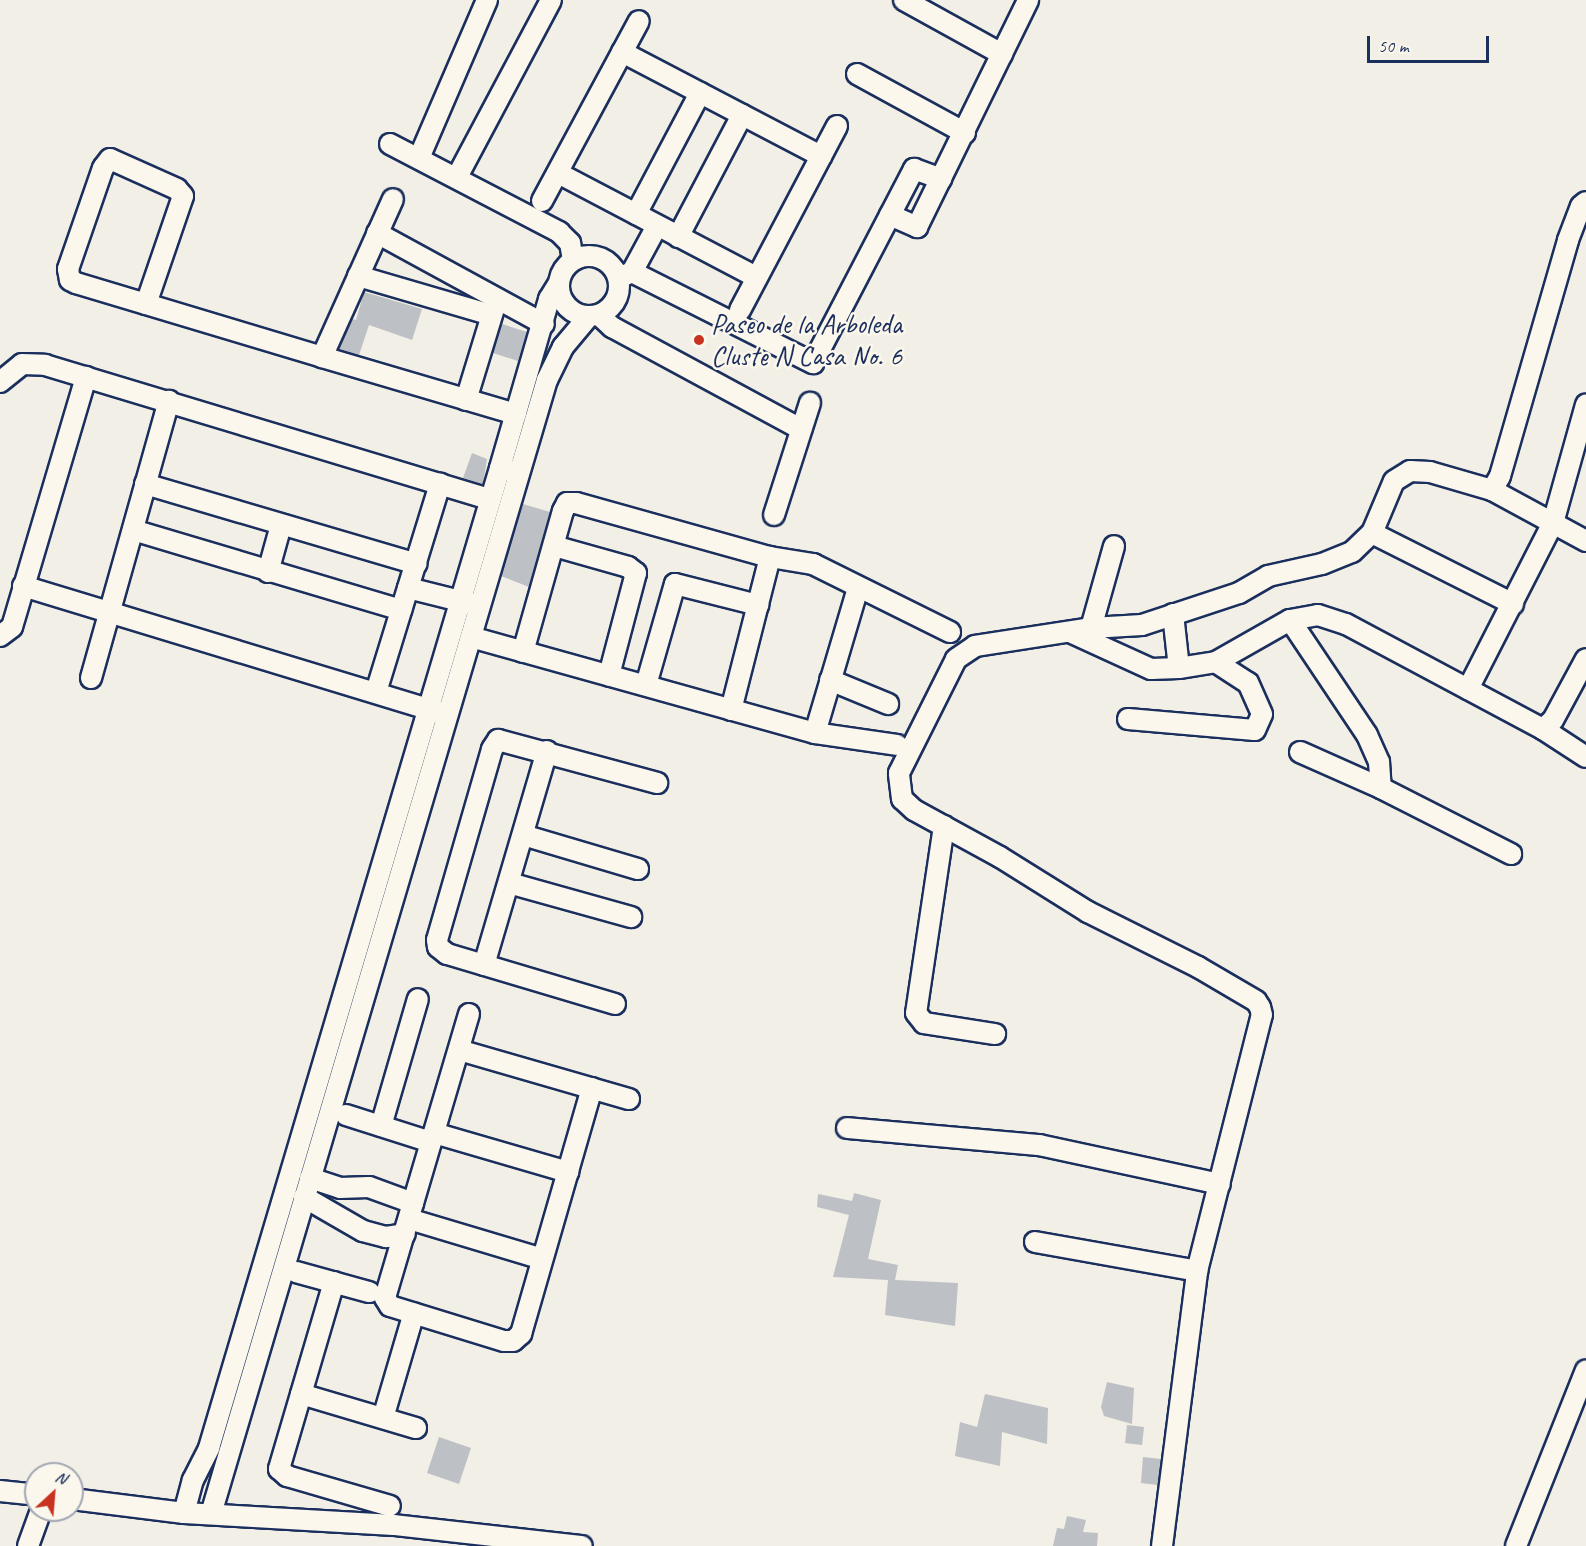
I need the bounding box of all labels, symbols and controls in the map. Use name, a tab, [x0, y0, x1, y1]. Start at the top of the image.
scale bar	[1370, 24, 1492, 62]
text: 50 m	[1378, 35, 1409, 57]
place label: Paseo de la Arboleda Cluste N Casa No. 6	[711, 307, 903, 373]
marker: Paseo de la Arboleda Cluste N Casa No. 6	[692, 333, 706, 347]
north arrow	[24, 1462, 84, 1522]
text: N	[52, 1466, 70, 1489]

